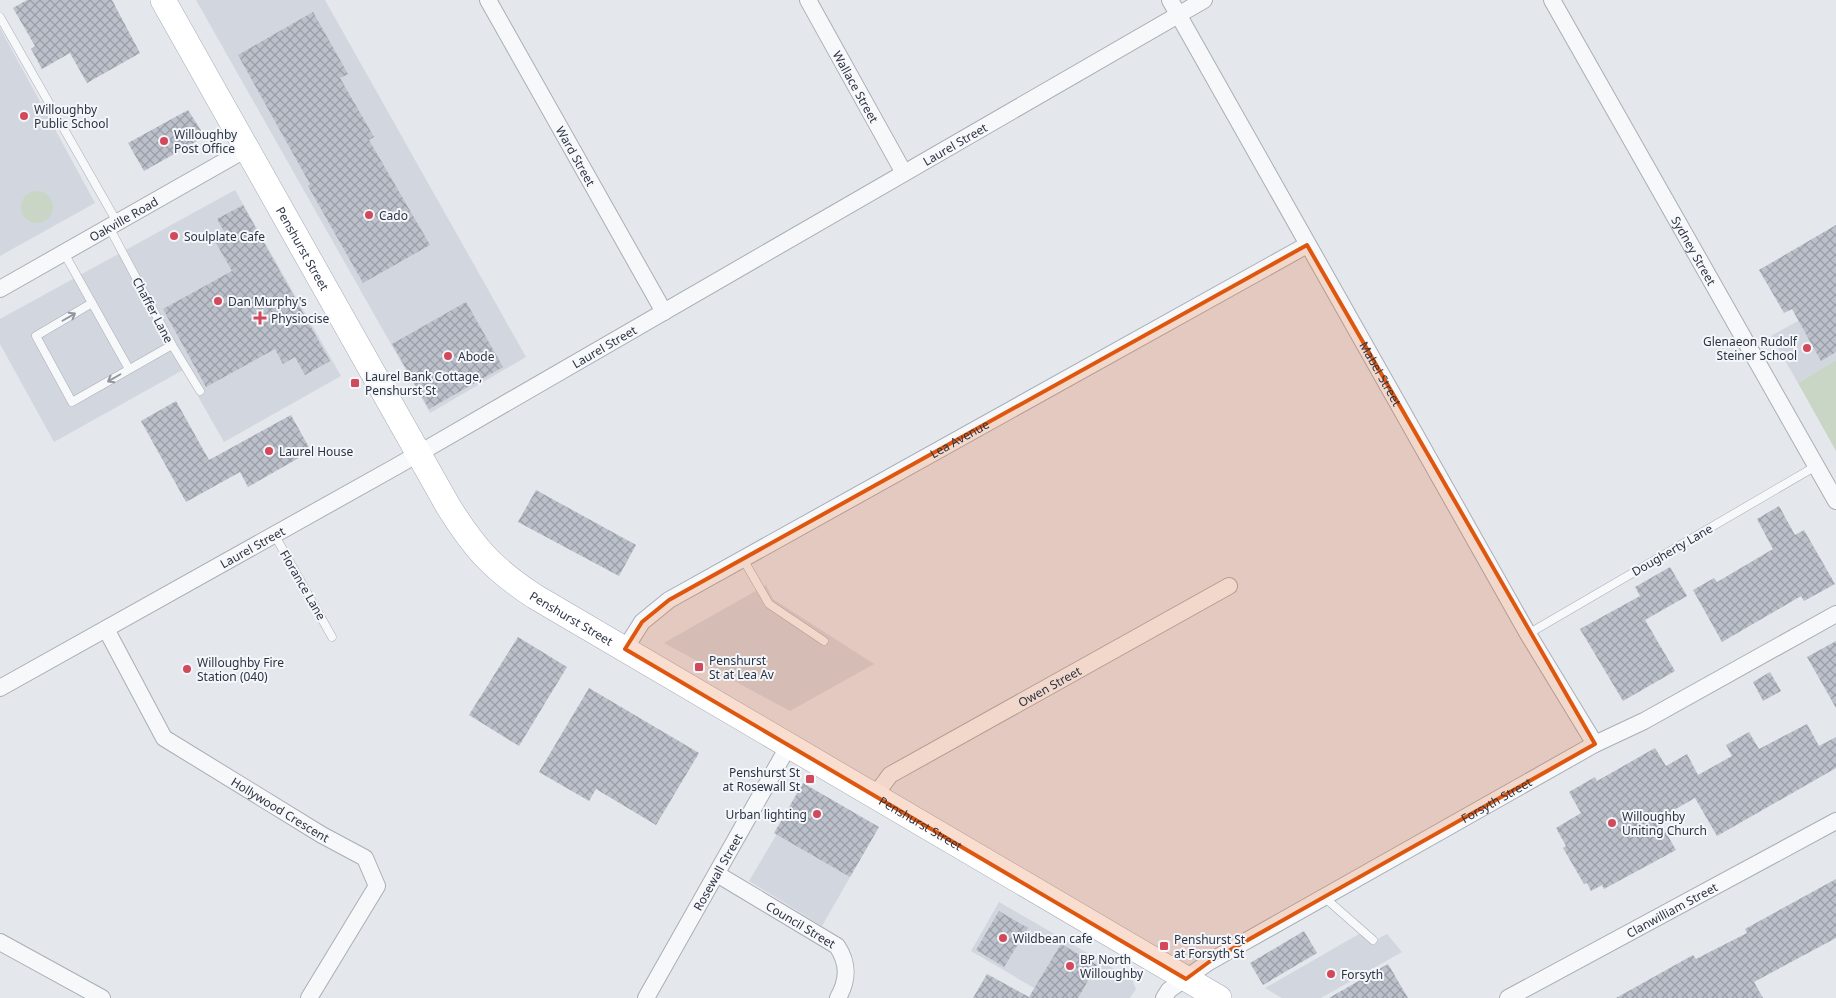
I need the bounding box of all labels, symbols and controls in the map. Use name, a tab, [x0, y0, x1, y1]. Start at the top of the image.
street label: Wallace Street	[829, 48, 883, 126]
place label: Willoughby Public School	[34, 101, 109, 132]
marker: Willoughby Public School	[18, 110, 30, 122]
street label: Laurel Street	[920, 118, 991, 169]
street label: Ward Street	[552, 123, 600, 190]
place label: Willoughby Post Office	[174, 126, 238, 157]
marker: Willoughby Post Office	[158, 135, 170, 147]
street label: Oakville Road	[86, 192, 161, 245]
street label: Penshurst Street	[272, 203, 334, 294]
place label: Cado	[379, 207, 408, 224]
marker: Cado	[363, 209, 375, 221]
street label: Sydney Street	[1668, 213, 1721, 289]
place label: Soulplate Cafe	[184, 228, 265, 245]
marker: Soulplate Cafe	[168, 230, 180, 242]
street label: Chaffer Lane	[129, 274, 178, 346]
place label: Dan Murphy's	[228, 293, 307, 310]
marker: Dan Murphy's	[212, 295, 224, 307]
place label: Physiocise	[271, 310, 330, 327]
one-way arrow	[61, 311, 76, 321]
marker: Physiocise	[253, 311, 267, 325]
street label: Laurel Street	[569, 321, 640, 372]
place label: Glenaeon Rudolf Steiner School	[1703, 333, 1798, 364]
street label: Mabel Street	[1356, 338, 1406, 409]
marker: Glenaeon Rudolf Steiner School	[1801, 342, 1813, 354]
place label: Abode	[458, 348, 495, 365]
marker: Abode	[442, 350, 454, 362]
place label: Laurel Bank Cottage, Penshurst St	[365, 368, 482, 399]
one-way arrow	[107, 373, 122, 383]
marker: Laurel Bank Cottage, Penshurst St	[349, 377, 361, 389]
street label: Lea Avenue	[927, 415, 992, 462]
place label: Laurel House	[279, 443, 353, 460]
marker: Laurel House	[263, 445, 275, 457]
street label: Dougherty Lane	[1628, 520, 1716, 580]
street label: Laurel Street	[217, 522, 288, 572]
street label: Florance Lane	[276, 547, 330, 623]
street label: Penshurst Street	[527, 587, 617, 649]
place label: Penshurst St at Lea Av	[709, 652, 775, 683]
place label: Willoughby Fire Station (040)	[197, 654, 284, 685]
marker: Penshurst St at Lea Av	[693, 661, 705, 673]
street label: Owen Street	[1015, 661, 1084, 711]
marker: Willoughby Fire Station (040)	[181, 663, 193, 675]
place label: Penshurst St at Rosewall St	[722, 764, 801, 795]
street label: Hollywood Crescent	[228, 773, 333, 846]
marker: Penshurst St at Rosewall St	[804, 773, 816, 785]
street label: Forsyth Street	[1458, 773, 1535, 827]
street label: Penshurst Street	[876, 792, 966, 854]
place label: Urban lighting	[725, 806, 807, 823]
marker: Urban lighting	[811, 808, 823, 820]
place label: Willoughby Uniting Church	[1622, 808, 1707, 839]
marker: Willoughby Uniting Church	[1606, 817, 1618, 829]
street label: Rosewall Street	[689, 830, 746, 913]
street label: Clanwilliam Street	[1623, 878, 1721, 941]
street label: Council Street	[763, 897, 840, 952]
place label: Wildbean cafe	[1013, 930, 1093, 947]
place label: Penshurst St at Forsyth St	[1174, 931, 1246, 962]
marker: Wildbean cafe	[997, 932, 1009, 944]
marker: Penshurst St at Forsyth St	[1158, 940, 1170, 952]
place label: BP North Willoughby	[1080, 951, 1144, 982]
marker: BP North Willoughby	[1064, 960, 1076, 972]
place label: Forsyth	[1341, 966, 1383, 983]
marker: Forsyth	[1325, 968, 1337, 980]

